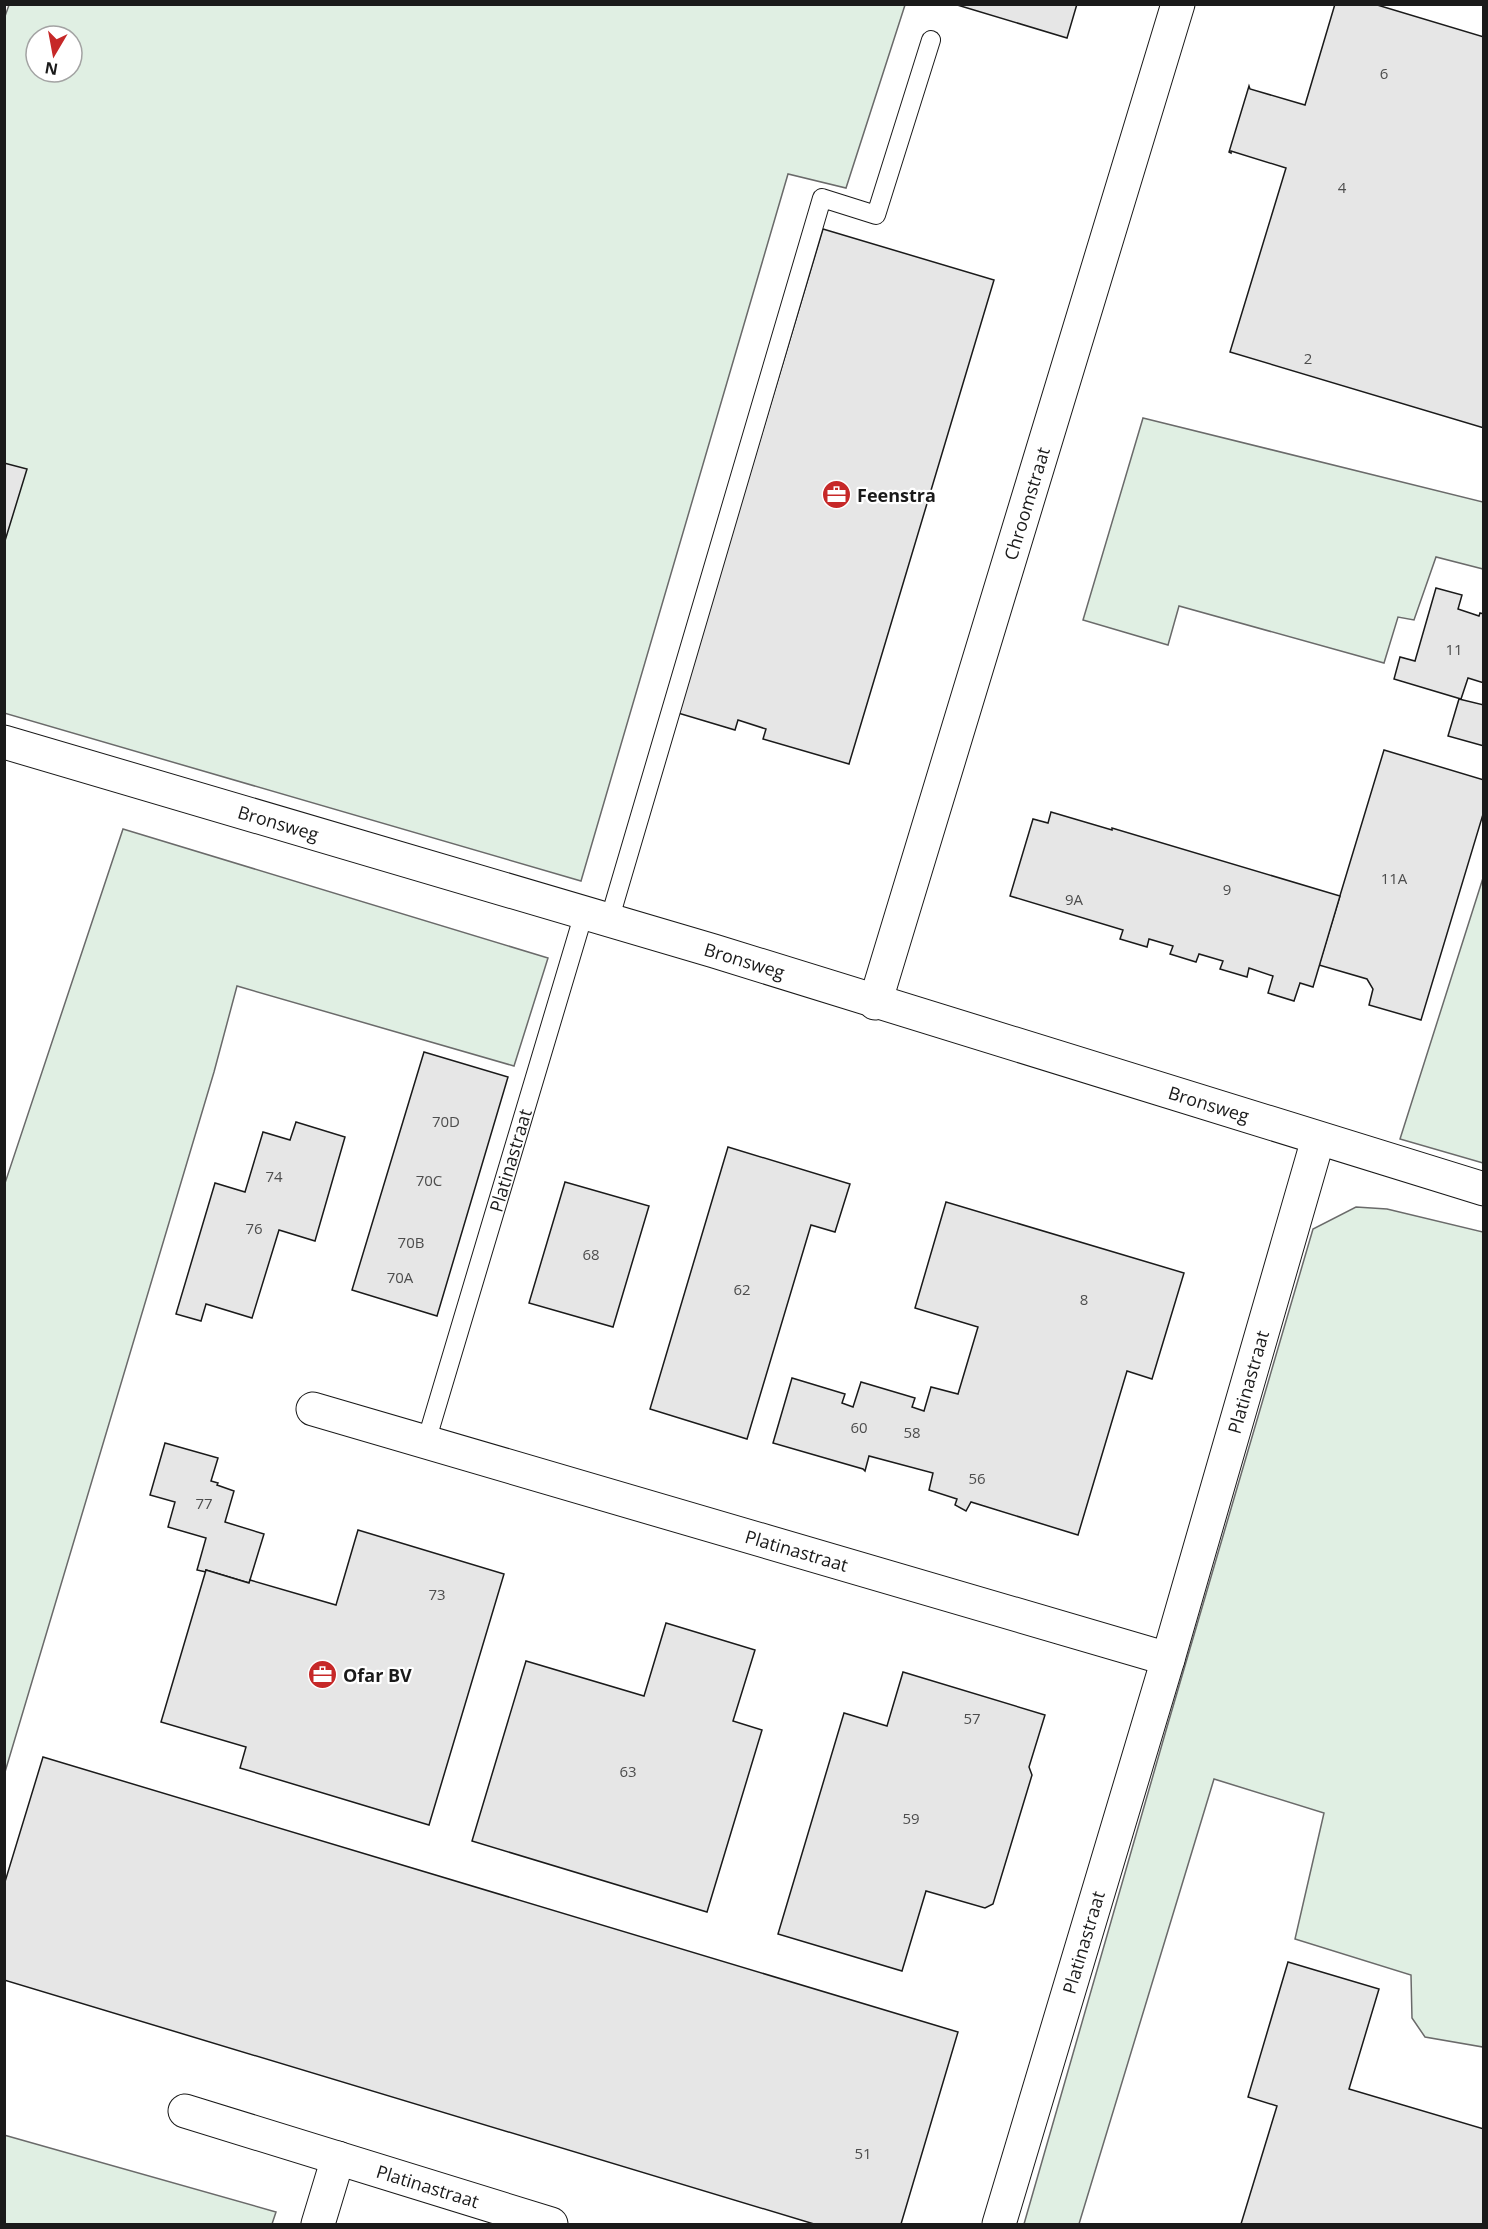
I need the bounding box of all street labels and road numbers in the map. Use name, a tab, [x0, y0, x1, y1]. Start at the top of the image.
street label: Chroomstraat	[998, 444, 1055, 563]
street label: Bronsweg	[235, 799, 322, 846]
street label: Bronsweg	[701, 937, 788, 984]
street label: Bronsweg	[1165, 1080, 1252, 1128]
street label: Platinastraat	[483, 1106, 537, 1215]
street label: Platinastraat	[1222, 1328, 1274, 1436]
street label: Platinastraat	[742, 1524, 851, 1577]
street label: Platinastraat	[1057, 1888, 1110, 1997]
street label: Platinastraat	[373, 2159, 482, 2213]

